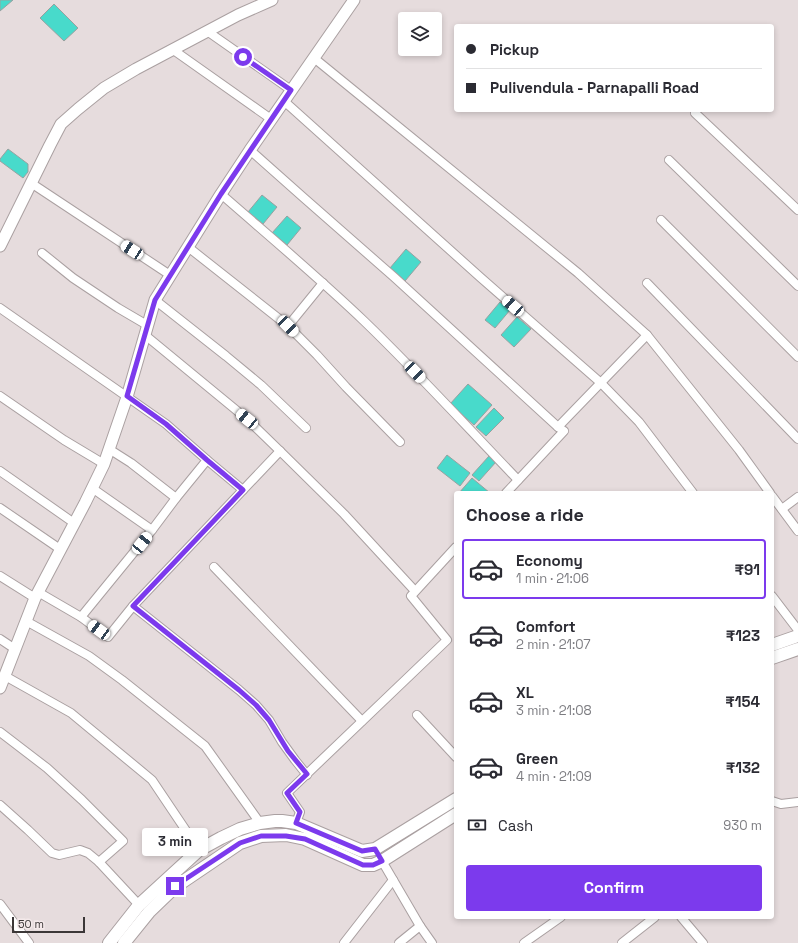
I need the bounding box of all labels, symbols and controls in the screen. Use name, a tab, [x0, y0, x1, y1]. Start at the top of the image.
map controls	[398, 12, 442, 56]
button: layers	[398, 12, 442, 56]
text: Pickup	[490, 40, 539, 59]
route start	[234, 48, 252, 66]
text: Pulivendula - Parnapalli Road	[490, 78, 699, 97]
car	[119, 238, 145, 262]
car	[500, 294, 526, 318]
car	[275, 313, 301, 339]
car	[402, 359, 428, 385]
car	[234, 407, 260, 431]
text: Choose a ride	[466, 503, 584, 526]
car	[130, 530, 154, 556]
icon: car	[468, 551, 504, 587]
text: Economy	[516, 551, 583, 570]
text: ₹91	[735, 560, 760, 579]
text: 1 min · 21:06	[516, 570, 589, 587]
icon: car	[468, 617, 504, 653]
text: Comfort	[516, 617, 576, 636]
car	[86, 618, 112, 642]
text: ₹123	[726, 626, 760, 645]
text: 2 min · 21:07	[516, 636, 591, 653]
icon: car	[468, 683, 504, 719]
text: XL	[516, 683, 534, 702]
text: ₹154	[725, 692, 760, 711]
text: 3 min · 21:08	[516, 702, 592, 719]
icon: car	[468, 749, 504, 785]
text: Green	[516, 749, 558, 768]
text: ₹132	[726, 758, 760, 777]
text: 4 min · 21:09	[516, 768, 592, 785]
icon: cash	[466, 814, 488, 836]
text: Cash	[498, 816, 533, 835]
text: 930 m	[723, 817, 762, 834]
callout: 3 min	[142, 828, 208, 856]
text: 3 min	[158, 833, 192, 850]
button: Confirm	[466, 865, 762, 911]
route end	[166, 877, 184, 895]
scale bar	[12, 915, 85, 934]
text: 50 m	[18, 917, 44, 931]

